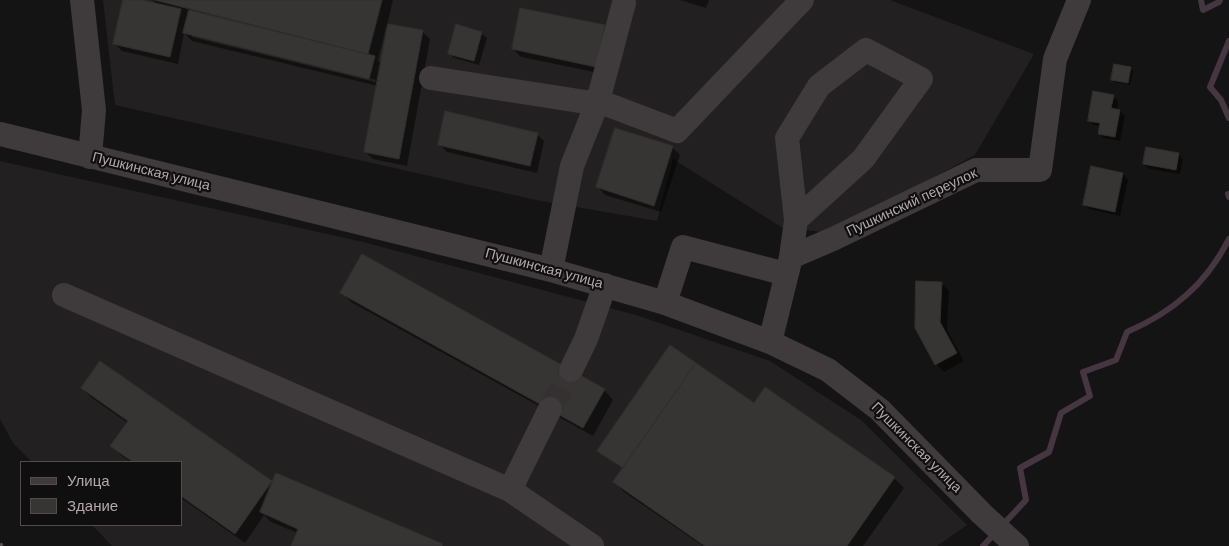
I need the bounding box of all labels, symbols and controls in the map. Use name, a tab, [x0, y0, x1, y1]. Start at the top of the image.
street label: Пушкинская улица	[90, 149, 212, 195]
street label: Пушкинский переулок	[844, 165, 980, 241]
street label: Пушкинская улица	[483, 245, 605, 293]
street label: Пушкинская улица	[867, 399, 965, 497]
legend	[20, 461, 182, 526]
text: Улица	[67, 471, 110, 491]
text: Здание	[67, 496, 118, 516]

